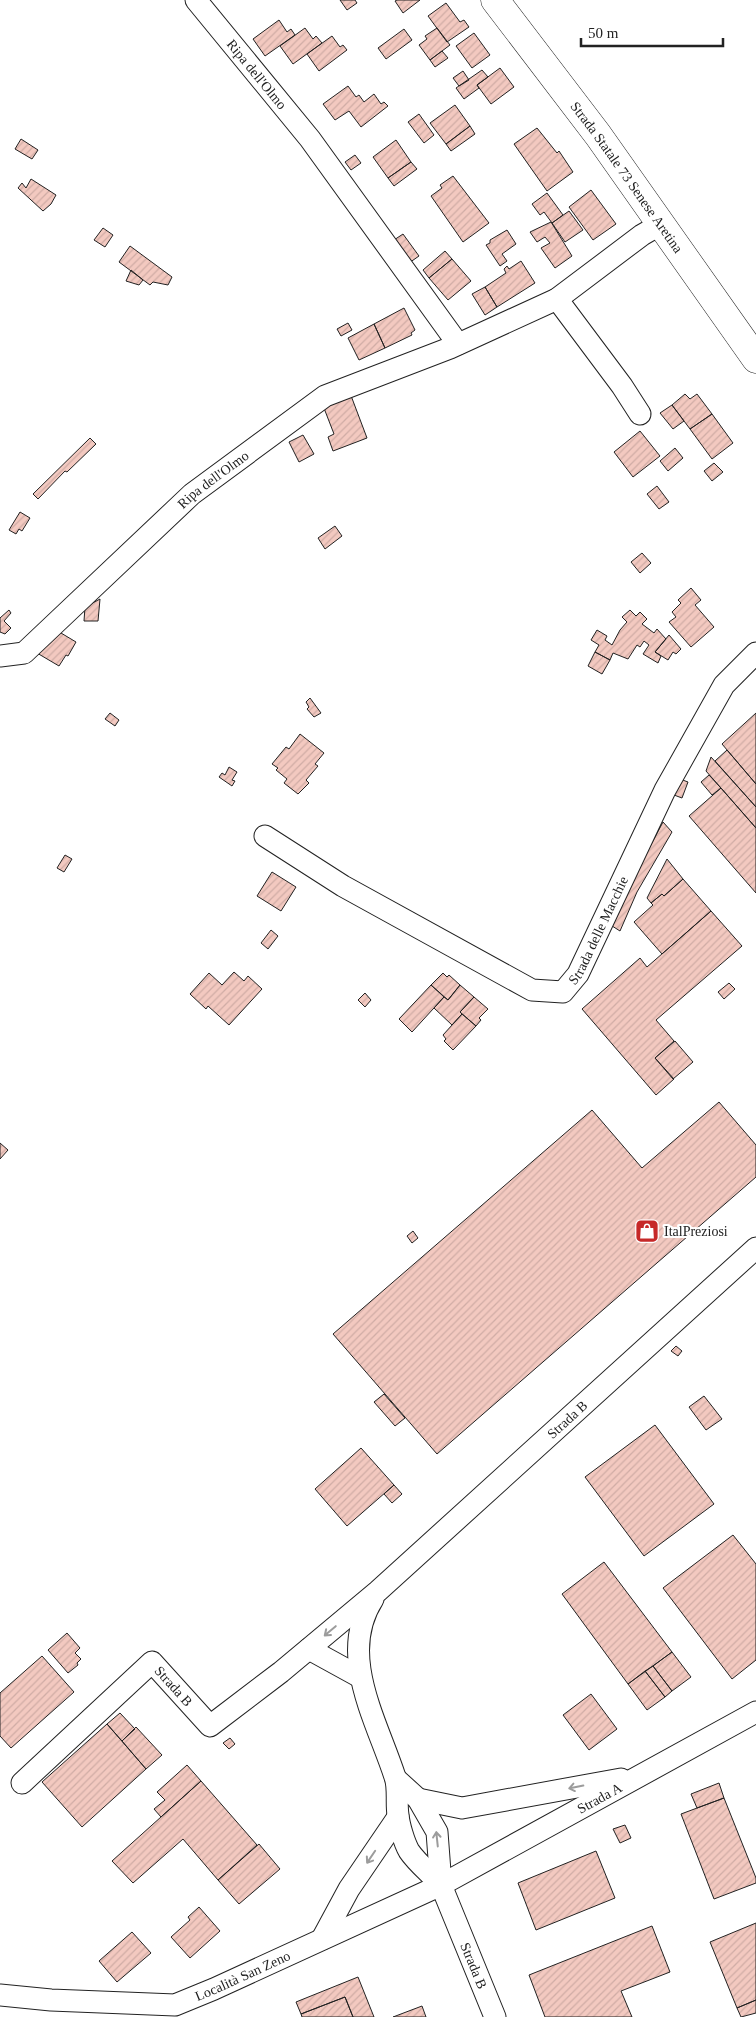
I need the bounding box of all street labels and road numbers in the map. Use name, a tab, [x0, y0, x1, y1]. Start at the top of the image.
street label: Ripa dell'Olmo	[224, 37, 289, 112]
street label: Strada Statale 73 Senese Aretina	[567, 99, 686, 256]
street label: Ripa dell'Olmo	[175, 448, 252, 512]
street label: Strada delle Macchie	[566, 874, 631, 988]
street label: Strada B	[544, 1398, 591, 1442]
street label: Strada B	[151, 1663, 195, 1709]
street label: Strada A	[575, 1780, 625, 1817]
street label: Strada B	[457, 1940, 490, 1991]
street label: Località San Zeno	[193, 1948, 293, 2004]

